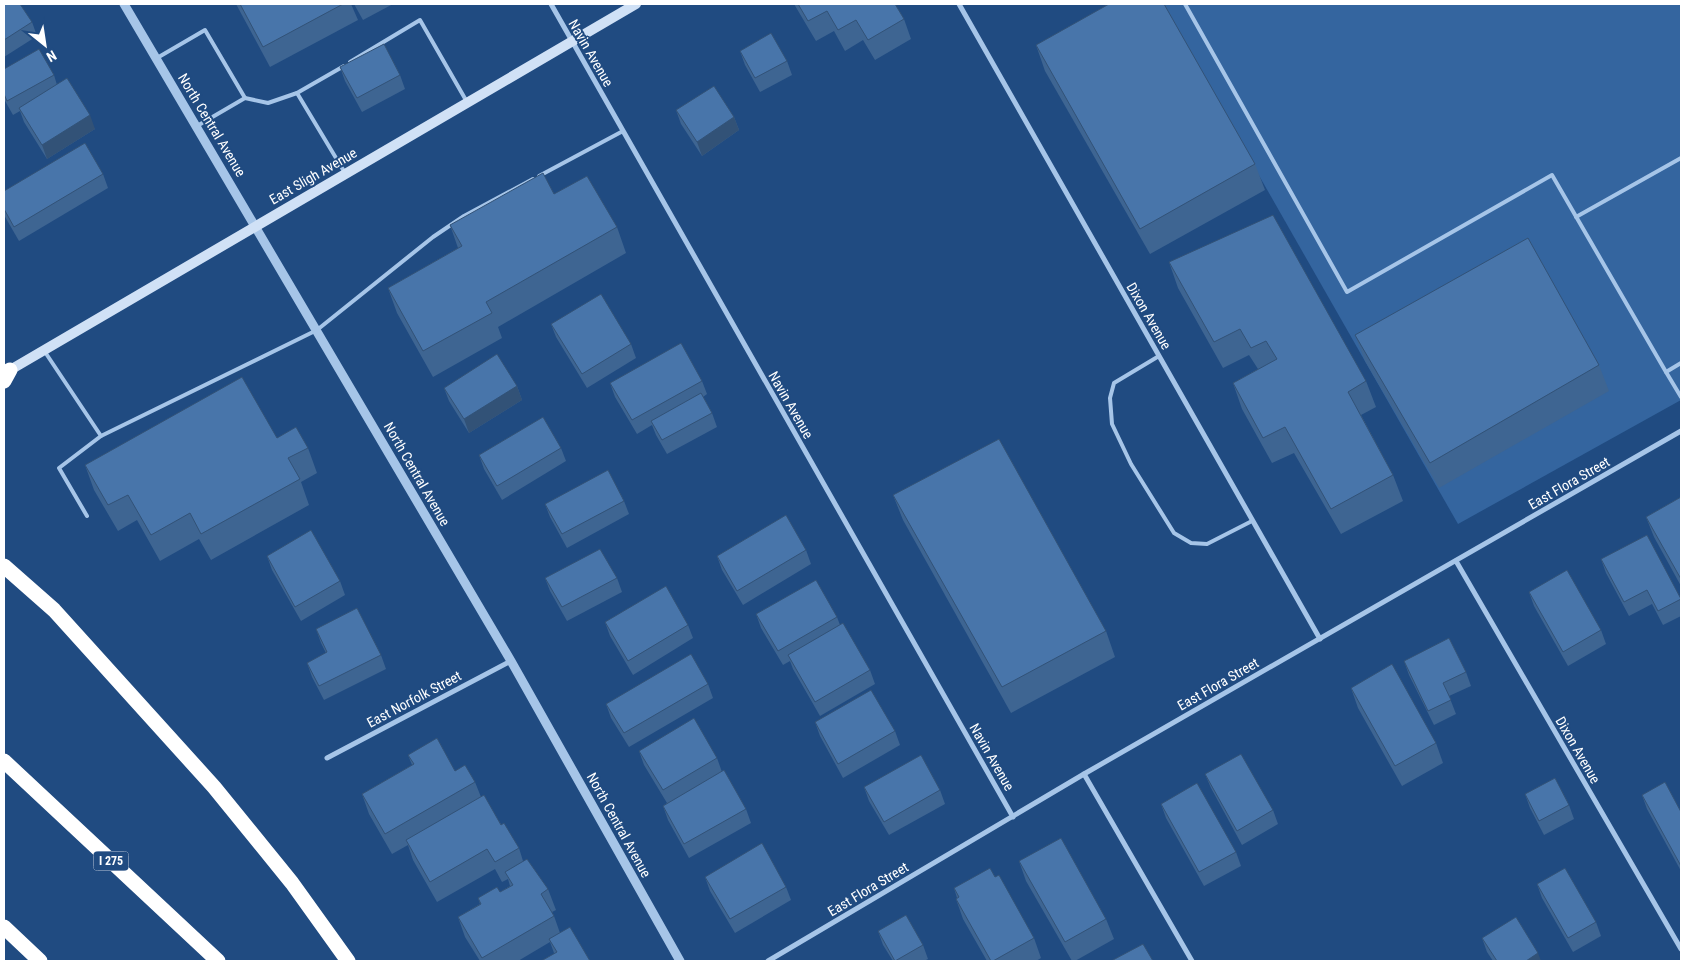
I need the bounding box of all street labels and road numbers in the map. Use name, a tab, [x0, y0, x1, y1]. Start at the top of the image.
street label: Navin Avenue	[565, 17, 617, 90]
street label: North Central Avenue	[175, 71, 249, 180]
street label: East Sligh Avenue	[266, 144, 360, 207]
street label: Dixon Avenue	[1123, 280, 1175, 353]
street label: Navin Avenue	[765, 369, 817, 442]
street label: North Central Avenue	[381, 419, 453, 529]
street label: East Flora Street	[1526, 453, 1612, 513]
street label: East Flora Street	[1175, 654, 1261, 714]
street label: East Norfolk Street	[364, 667, 464, 731]
street label: Dixon Avenue	[1552, 714, 1604, 787]
street label: Navin Avenue	[966, 721, 1018, 794]
street label: North Central Avenue	[584, 770, 655, 881]
road number: I 275	[94, 851, 128, 870]
street label: East Flora Street	[825, 859, 911, 919]

